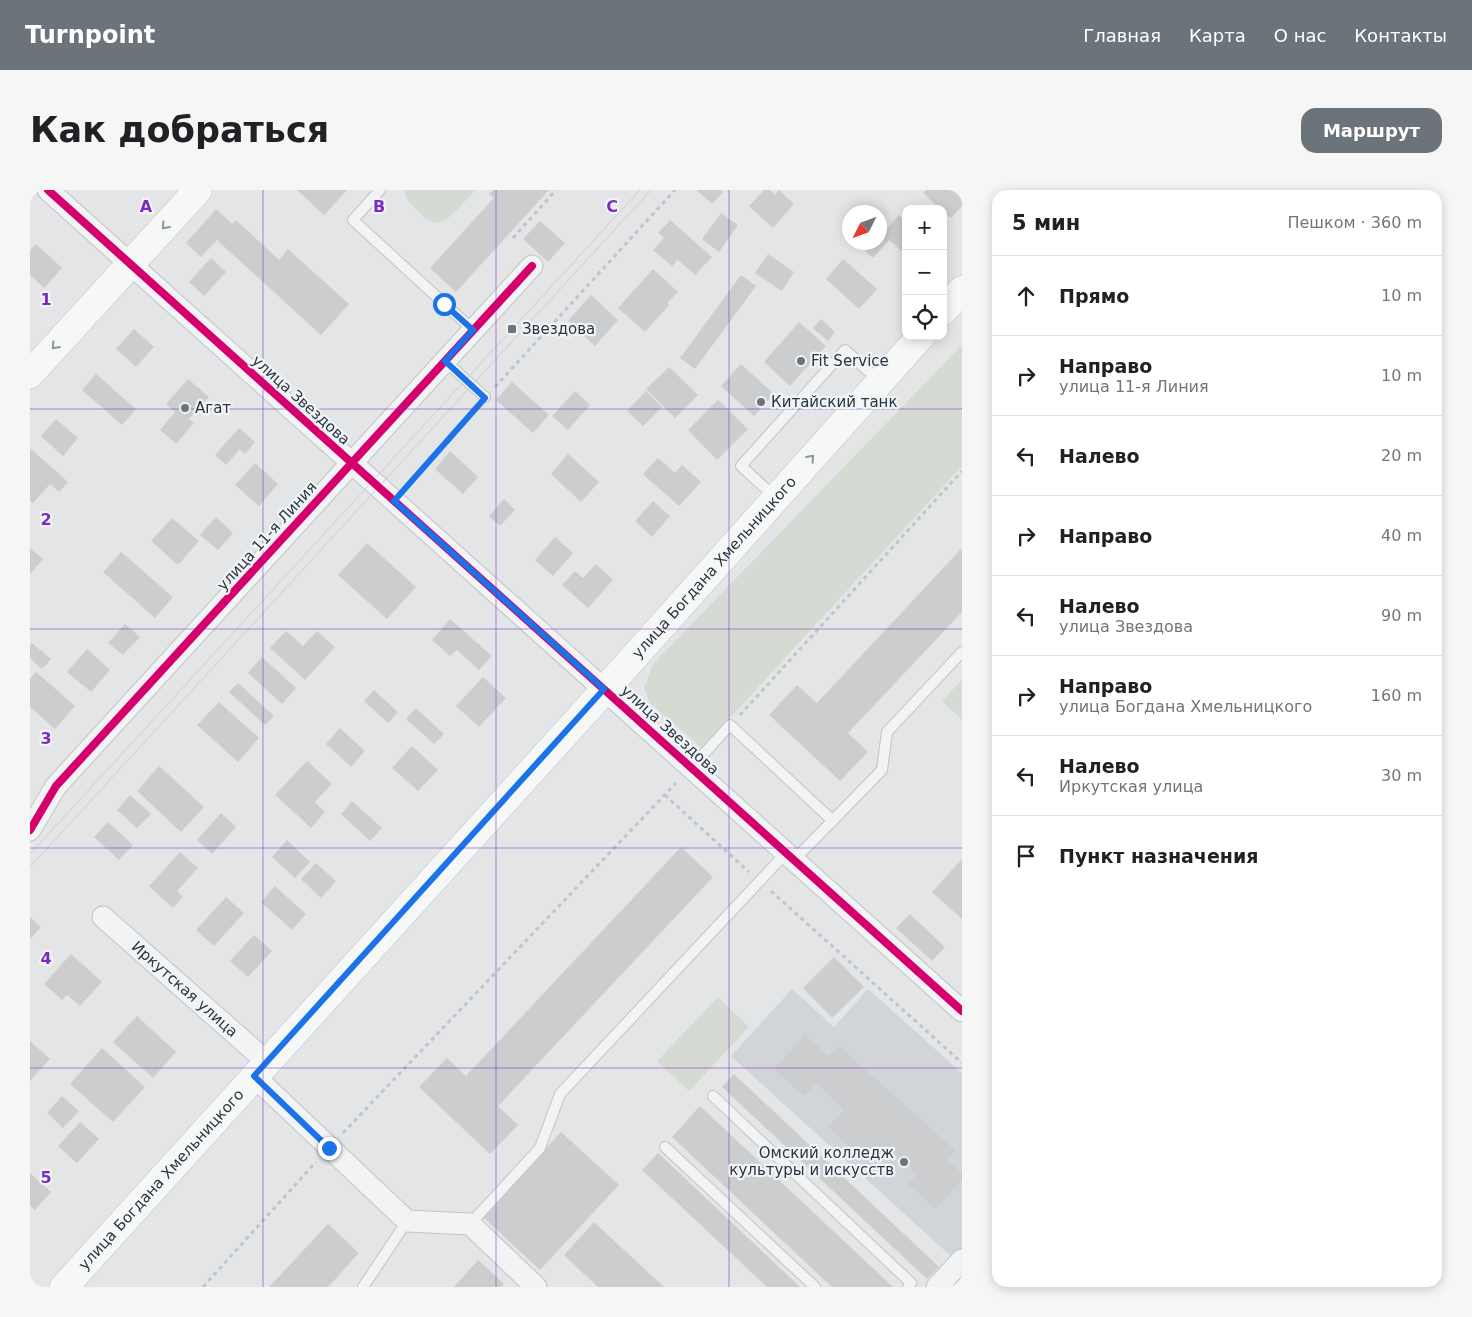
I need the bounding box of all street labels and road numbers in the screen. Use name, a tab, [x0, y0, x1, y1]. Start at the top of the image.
street label: улица Звездова	[248, 351, 354, 449]
street label: улица Богдана Хмельницкого	[628, 473, 800, 662]
street label: улица 11-я Линия	[213, 478, 321, 594]
street label: улица Звездова	[617, 681, 723, 779]
street label: Иркутская улица	[128, 938, 241, 1041]
street label: улица Богдана Хмельницкого	[75, 1085, 248, 1274]

